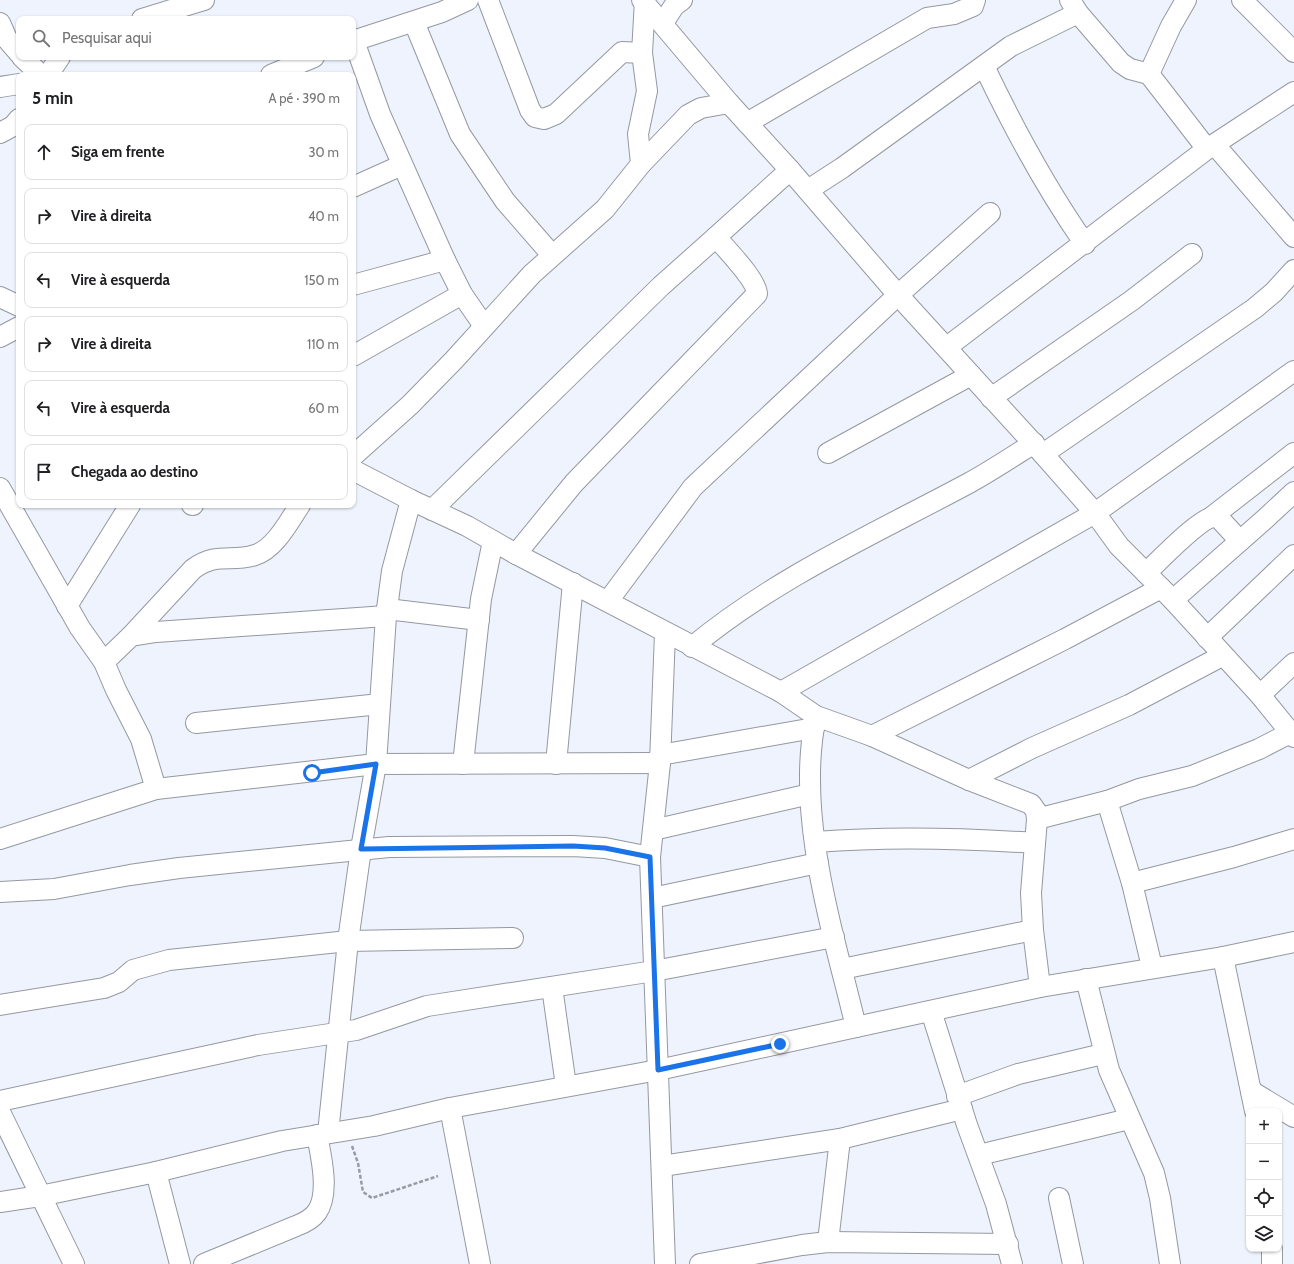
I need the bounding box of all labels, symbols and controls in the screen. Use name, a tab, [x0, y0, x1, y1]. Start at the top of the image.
search box	[16, 16, 356, 60]
icon: search	[30, 27, 52, 49]
text: Pesquisar aqui	[62, 29, 152, 47]
text: 5 min	[32, 88, 73, 108]
text: A pé · 390 m	[268, 90, 340, 106]
icon: ahead	[33, 141, 55, 163]
text: Siga em frente	[71, 143, 164, 161]
text: 30 m	[309, 144, 339, 160]
icon: right	[33, 205, 55, 227]
text: Vire à direita	[71, 207, 152, 225]
text: 40 m	[308, 208, 339, 224]
icon: left	[33, 269, 55, 291]
text: Vire à esquerda	[71, 271, 170, 289]
text: 150 m	[304, 272, 339, 288]
icon: right	[33, 333, 55, 355]
text: Vire à direita	[71, 335, 152, 353]
text: 110 m	[307, 336, 339, 352]
icon: left	[33, 397, 55, 419]
text: Vire à esquerda	[71, 399, 170, 417]
text: 60 m	[308, 400, 339, 416]
icon: arrive	[33, 461, 55, 483]
text: Chegada ao destino	[71, 463, 198, 481]
route start	[303, 764, 321, 782]
route end	[771, 1035, 789, 1053]
map controls	[1246, 1108, 1282, 1252]
button: +	[1246, 1108, 1282, 1144]
button: −	[1246, 1144, 1282, 1180]
button: locate	[1246, 1180, 1282, 1216]
button: layers	[1246, 1216, 1282, 1252]

